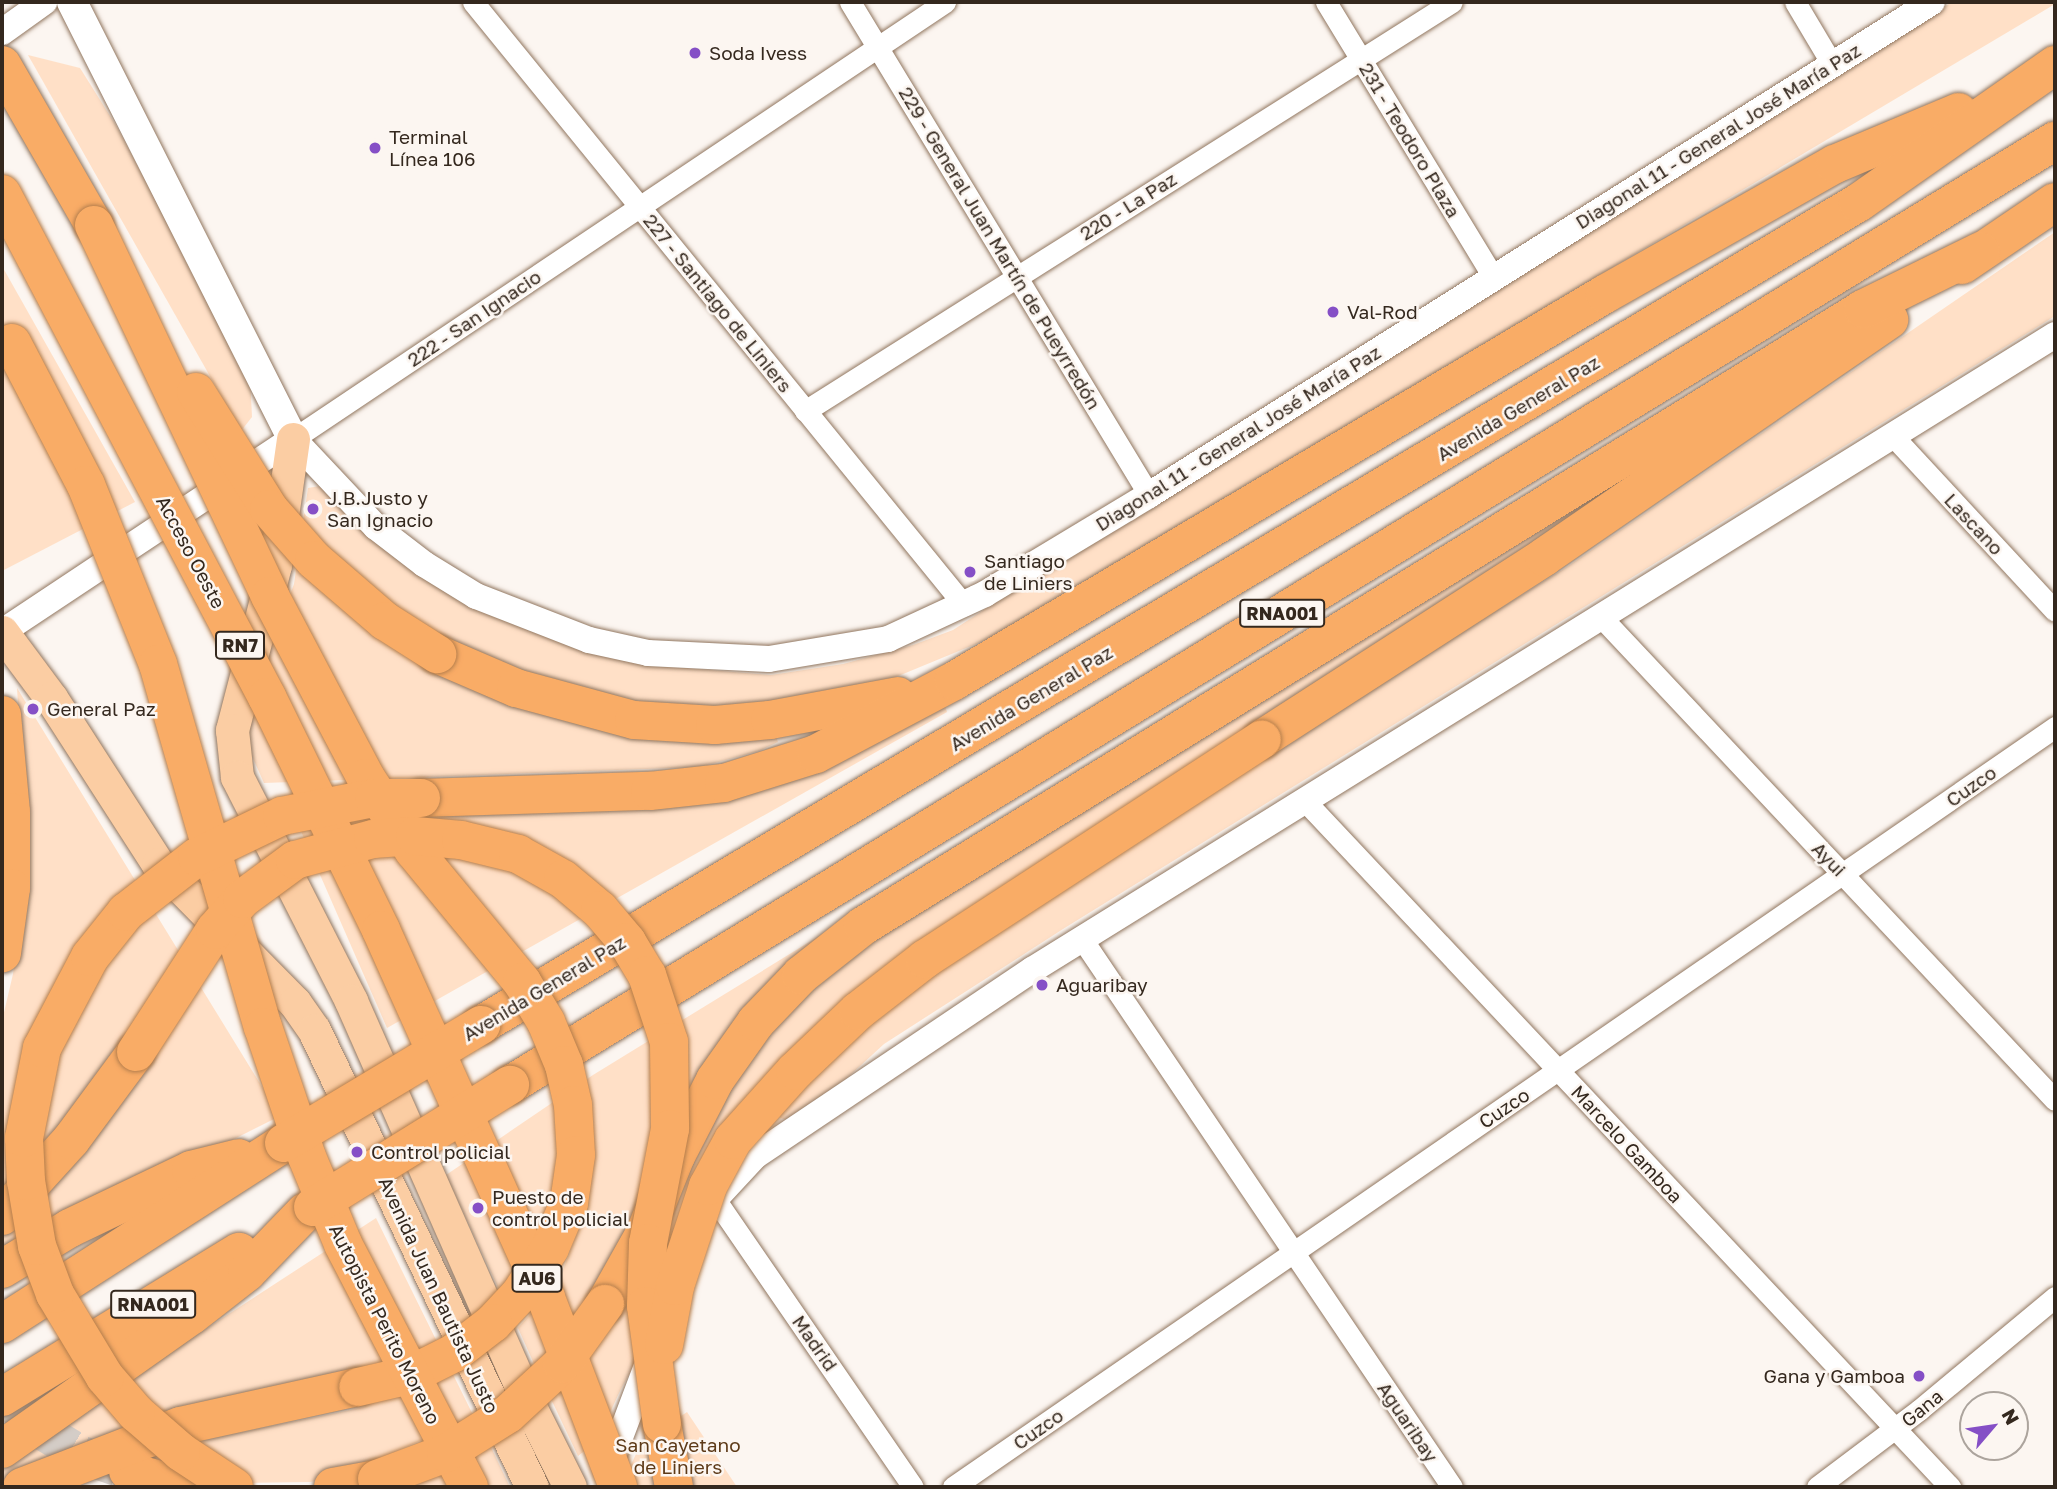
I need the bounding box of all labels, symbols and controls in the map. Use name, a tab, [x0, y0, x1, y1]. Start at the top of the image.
street label: Diagonal 11 - General José María Paz	[1571, 38, 1865, 234]
place label: Soda Ivess	[709, 42, 807, 64]
marker: Soda Ivess	[687, 45, 703, 61]
street label: 231 - Teodoro Plaza	[1355, 58, 1465, 222]
street label: 229 - General Juan Martín de Pueyrredón	[894, 82, 1106, 414]
place label: Terminal Línea 106	[389, 126, 476, 170]
marker: Terminal Línea 106	[367, 140, 383, 156]
street label: 220 - La Paz	[1075, 167, 1181, 245]
street label: 227 - Santiago de Liniers	[639, 209, 797, 397]
street label: 222 - San Ignacio	[403, 265, 545, 371]
place label: Val-Rod	[1347, 301, 1418, 323]
marker: Val-Rod	[1325, 304, 1341, 320]
street label: Diagonal 11 - General José María Paz	[1091, 340, 1385, 536]
street label: Avenida General Paz	[1433, 350, 1603, 466]
place label: J.B.Justo y San Ignacio	[327, 487, 433, 531]
street label: Lascano	[1940, 488, 2008, 560]
street label: Acceso Oeste	[152, 492, 230, 612]
marker: J.B.Justo y San Ignacio	[305, 501, 321, 517]
place label: Santiago de Liniers	[984, 550, 1073, 594]
marker: Santiago de Liniers	[962, 564, 978, 580]
road number: RNA001	[1238, 598, 1326, 628]
road number: RN7	[214, 630, 266, 660]
street label: Avenida General Paz	[946, 640, 1116, 756]
place label: General Paz	[47, 698, 156, 720]
marker: General Paz	[25, 701, 41, 717]
street label: Cuzco	[1942, 761, 2000, 811]
street label: Ayui	[1807, 837, 1851, 881]
street label: Avenida General Paz	[459, 930, 629, 1046]
place label: Aguaribay	[1056, 974, 1148, 996]
marker: Aguaribay	[1034, 977, 1050, 993]
street label: Marcelo Gamboa	[1567, 1080, 1687, 1208]
street label: Cuzco	[1474, 1083, 1534, 1133]
place label: Control policial	[371, 1141, 510, 1163]
marker: Control policial	[349, 1144, 365, 1160]
street label: Avenida Juan Bautista Justo	[374, 1173, 504, 1417]
place label: Puesto de control policial	[492, 1186, 629, 1230]
marker: Puesto de control policial	[470, 1200, 486, 1216]
street label: Autopista Perito Moreno	[325, 1220, 445, 1428]
road number: AU6	[511, 1264, 563, 1293]
road number: RNA001	[109, 1289, 197, 1318]
street label: Madrid	[788, 1311, 842, 1375]
place label: Gana y Gamboa	[1764, 1365, 1905, 1387]
marker: Gana y Gamboa	[1911, 1368, 1927, 1384]
street label: Aguaribay	[1373, 1378, 1443, 1466]
street label: Gana	[1897, 1384, 1947, 1432]
north arrow	[1959, 1391, 2029, 1461]
street label: Cuzco	[1009, 1404, 1067, 1454]
text: N	[1997, 1405, 2025, 1428]
park label: San Cayetano de Liniers	[615, 1434, 741, 1478]

